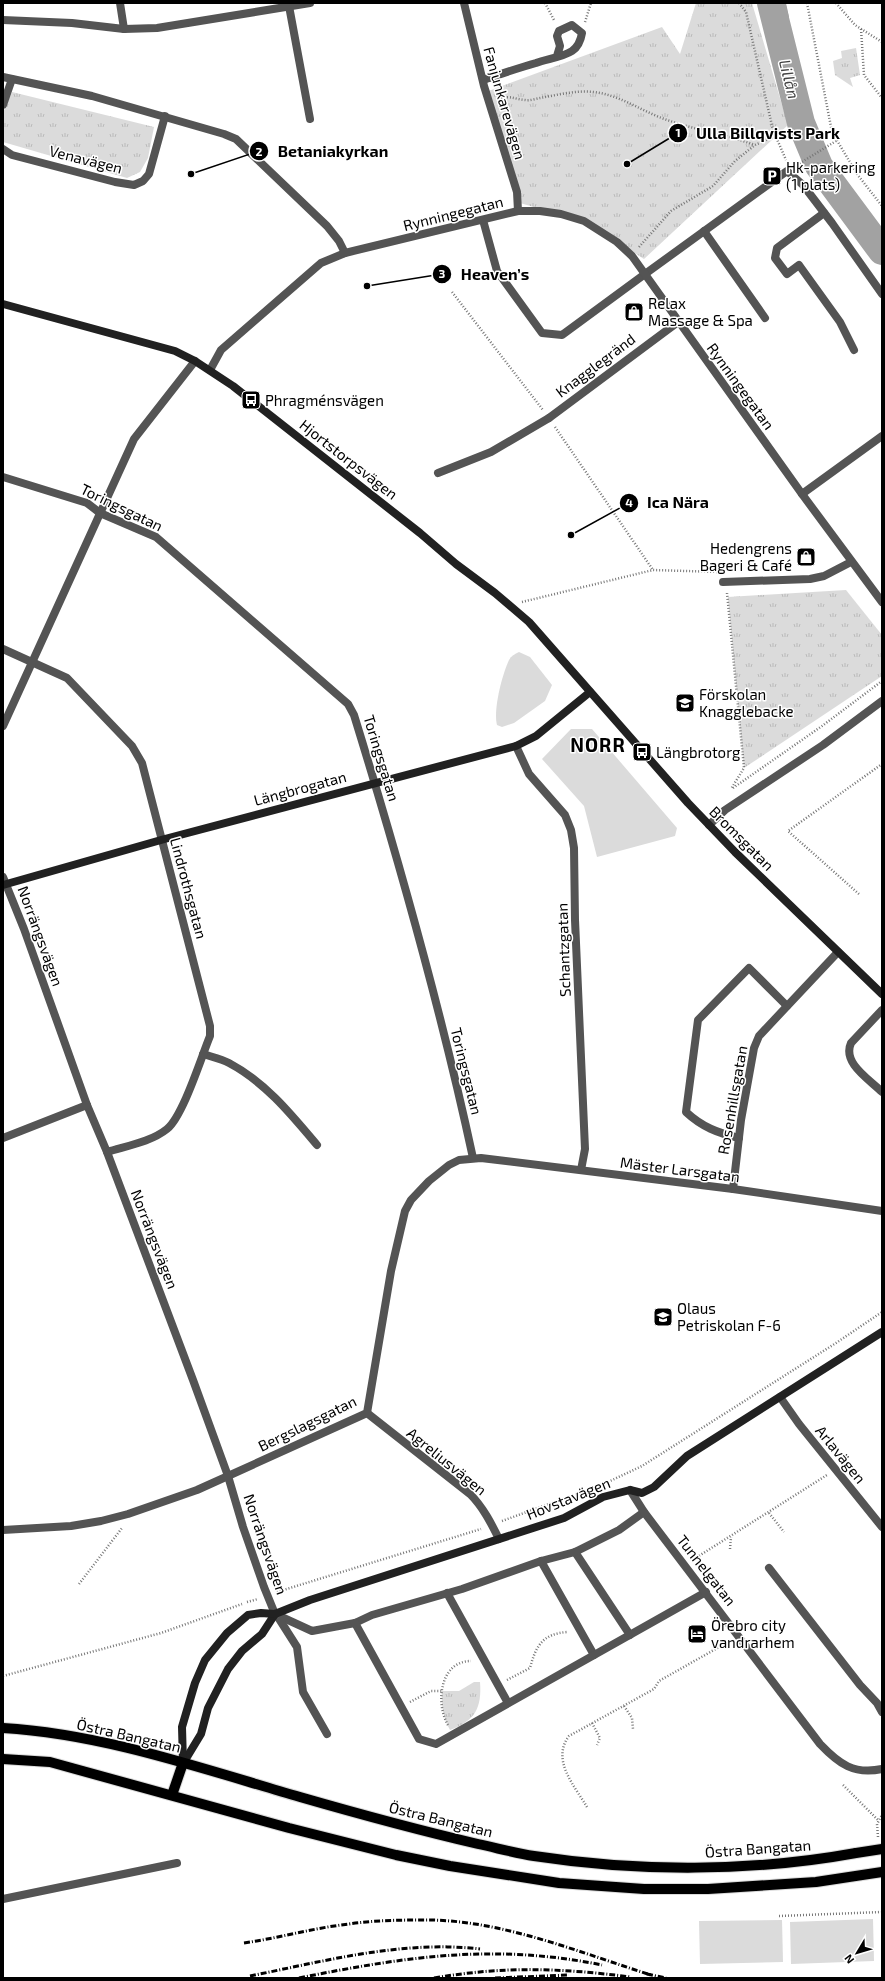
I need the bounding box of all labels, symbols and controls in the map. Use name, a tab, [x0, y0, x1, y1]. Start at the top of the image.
street label: Fanjunkarevägen	[479, 44, 530, 162]
water label: Lillån	[776, 57, 804, 101]
callout: Ulla Billqvists Park	[668, 119, 848, 147]
text: Ulla Billqvists Park	[696, 123, 840, 142]
text: 1	[675, 125, 681, 139]
callout: Betaniakyrkan	[249, 137, 396, 165]
street label: Venavägen	[48, 141, 124, 177]
text: Betaniakyrkan	[278, 141, 388, 161]
text: 2	[256, 144, 263, 158]
place label: Hk-parkering (1 plats)	[786, 158, 876, 193]
parking icon: Hk-parkering (1 plats)	[761, 165, 783, 187]
street label: Rynningegatan	[401, 192, 505, 234]
callout: Heaven’s	[432, 260, 537, 288]
text: Heaven’s	[461, 264, 529, 283]
text: 3	[439, 266, 446, 280]
place label: Relax Massage & Spa	[648, 294, 753, 329]
shop icon: Relax Massage & Spa	[623, 301, 645, 323]
street label: Knagglegränd	[552, 329, 638, 401]
street label: Rynningegatan	[704, 339, 778, 433]
bus stop icon: Phragménsvägen	[240, 389, 262, 411]
place label: Phragménsvägen	[265, 391, 384, 409]
street label: Hjortstorpsvägen	[296, 415, 402, 504]
street label: Toringsgatan	[78, 479, 166, 535]
callout: Ica Nära	[619, 489, 717, 517]
text: Ica Nära	[647, 492, 709, 511]
text: 4	[625, 495, 633, 509]
place label: Hedengrens Bageri & Café	[700, 539, 792, 574]
shop icon: Hedengrens Bageri & Café	[795, 546, 817, 568]
place label: Förskolan Knagglebacke	[699, 685, 794, 720]
school or university icon: Förskolan Knagglebacke	[674, 692, 696, 714]
street label: Toringsgatan	[360, 713, 404, 803]
district label: NORR	[570, 733, 626, 756]
bus stop icon: Längbrotorg	[631, 741, 653, 763]
place label: Längbrotorg	[656, 743, 741, 761]
street label: Längbrogatan	[252, 767, 348, 809]
street label: Bromsgatan	[706, 802, 778, 874]
street label: Lindrothsgatan	[167, 835, 211, 941]
street label: Norrängsvägen	[15, 883, 67, 989]
street label: Schantzgatan	[552, 903, 574, 997]
street label: Toringsgatan	[447, 1026, 487, 1116]
street label: Rosenhillsgatan	[714, 1044, 750, 1156]
street label: Mäster Larsgatan	[619, 1153, 741, 1185]
street label: Norrängsvägen	[128, 1187, 182, 1291]
place label: Olaus Petriskolan F-6	[677, 1299, 781, 1334]
school or university icon: Olaus Petriskolan F-6	[652, 1306, 674, 1328]
street label: Bergslagsgatan	[255, 1391, 359, 1455]
street label: Arlavägen	[812, 1421, 870, 1487]
street label: Agreliusvägen	[404, 1423, 490, 1499]
street label: Hovstavägen	[523, 1473, 613, 1523]
street label: Norrängsvägen	[240, 1491, 292, 1597]
street label: Tunnelgatan	[674, 1531, 740, 1609]
place label: Örebro city vandrarhem	[711, 1616, 795, 1651]
hotel icon: Örebro city vandrarhem	[686, 1623, 708, 1645]
street label: Östra Bangatan	[75, 1714, 183, 1756]
street label: Östra Bangatan	[387, 1797, 495, 1841]
street label: Östra Bangatan	[704, 1835, 812, 1861]
north arrow	[837, 1933, 877, 1973]
text: N	[841, 1952, 856, 1967]

